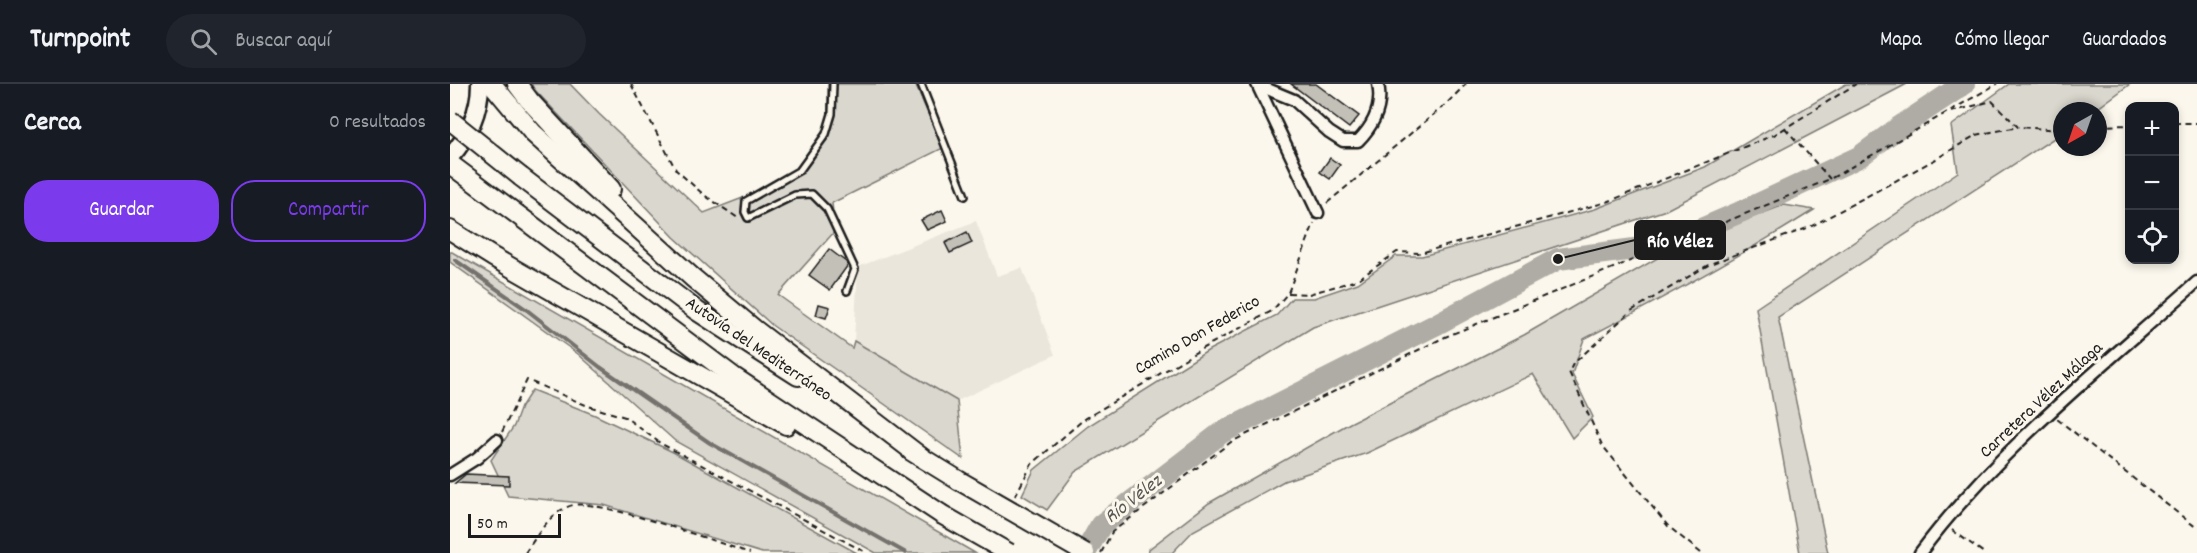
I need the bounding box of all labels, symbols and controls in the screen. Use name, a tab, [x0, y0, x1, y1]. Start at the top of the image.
search box	[166, 14, 586, 68]
text: Turnpoint	[30, 21, 130, 61]
icon: search	[187, 25, 220, 58]
text: Buscar aquí	[235, 26, 331, 57]
text: Mapa	[1880, 26, 1922, 56]
text: Cómo llegar	[1955, 26, 2049, 56]
text: Guardados	[2082, 26, 2167, 56]
north arrow	[2053, 102, 2107, 156]
map controls	[2125, 102, 2179, 264]
button: +	[2125, 102, 2179, 156]
text: Cerca	[24, 105, 81, 142]
text: 0 resultados	[329, 109, 426, 137]
button: −	[2125, 156, 2179, 210]
button: Guardar	[24, 180, 219, 242]
button: Compartir	[231, 180, 426, 242]
button: locate	[2125, 210, 2179, 264]
callout: Río Vélez	[1635, 221, 1725, 259]
text: Río Vélez	[1647, 229, 1714, 257]
street label: Camino Don Federico	[1131, 290, 1265, 382]
street label: Autovía del Mediterráneo	[680, 292, 836, 408]
street label: Carretera Vélez Málaga	[1975, 337, 2110, 465]
water label: Río Vélez	[1099, 468, 1170, 531]
scale bar	[468, 511, 561, 538]
text: 50 m	[477, 513, 508, 536]

